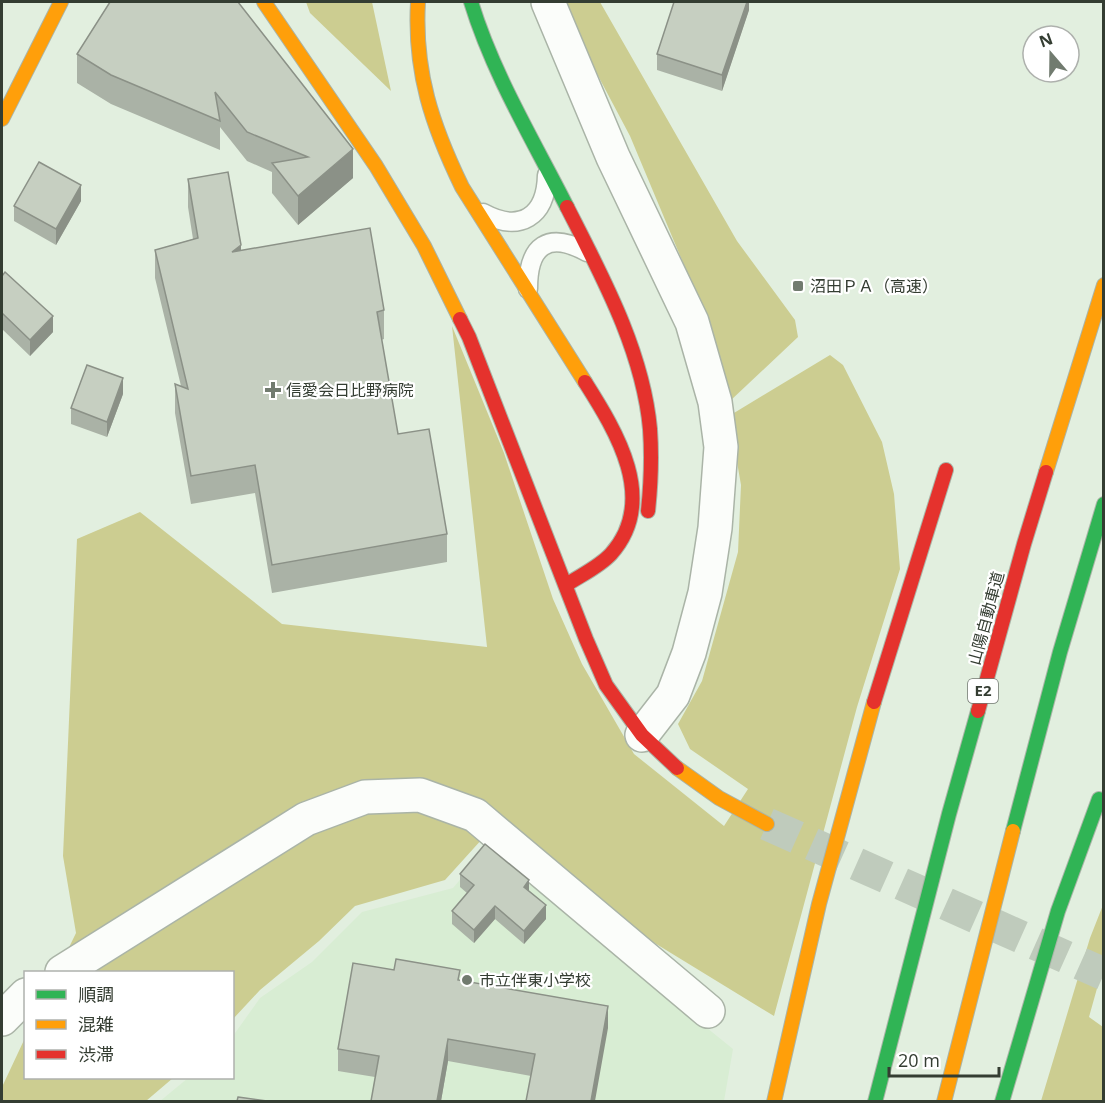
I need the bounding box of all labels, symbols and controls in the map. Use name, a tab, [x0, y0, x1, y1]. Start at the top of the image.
north arrow	[1021, 24, 1081, 84]
text: N	[1036, 27, 1056, 52]
place label: 沼田ＰＡ（高速）	[810, 275, 938, 297]
marker: 沼田ＰＡ（高速）	[791, 279, 805, 293]
place label: 信愛会日比野病院	[286, 379, 414, 401]
marker: 信愛会日比野病院	[264, 381, 282, 399]
street label: 山陽自動車道	[963, 569, 1009, 667]
road number: E2	[968, 679, 998, 703]
place label: 市立伴東小学校	[479, 969, 591, 991]
legend	[24, 971, 234, 1079]
marker: 市立伴東小学校	[460, 973, 474, 987]
text: 順調	[78, 982, 114, 1006]
text: 混雑	[78, 1012, 114, 1036]
scale bar	[889, 1040, 998, 1078]
text: 渋滞	[78, 1042, 114, 1066]
text: 20 m	[898, 1048, 940, 1072]

